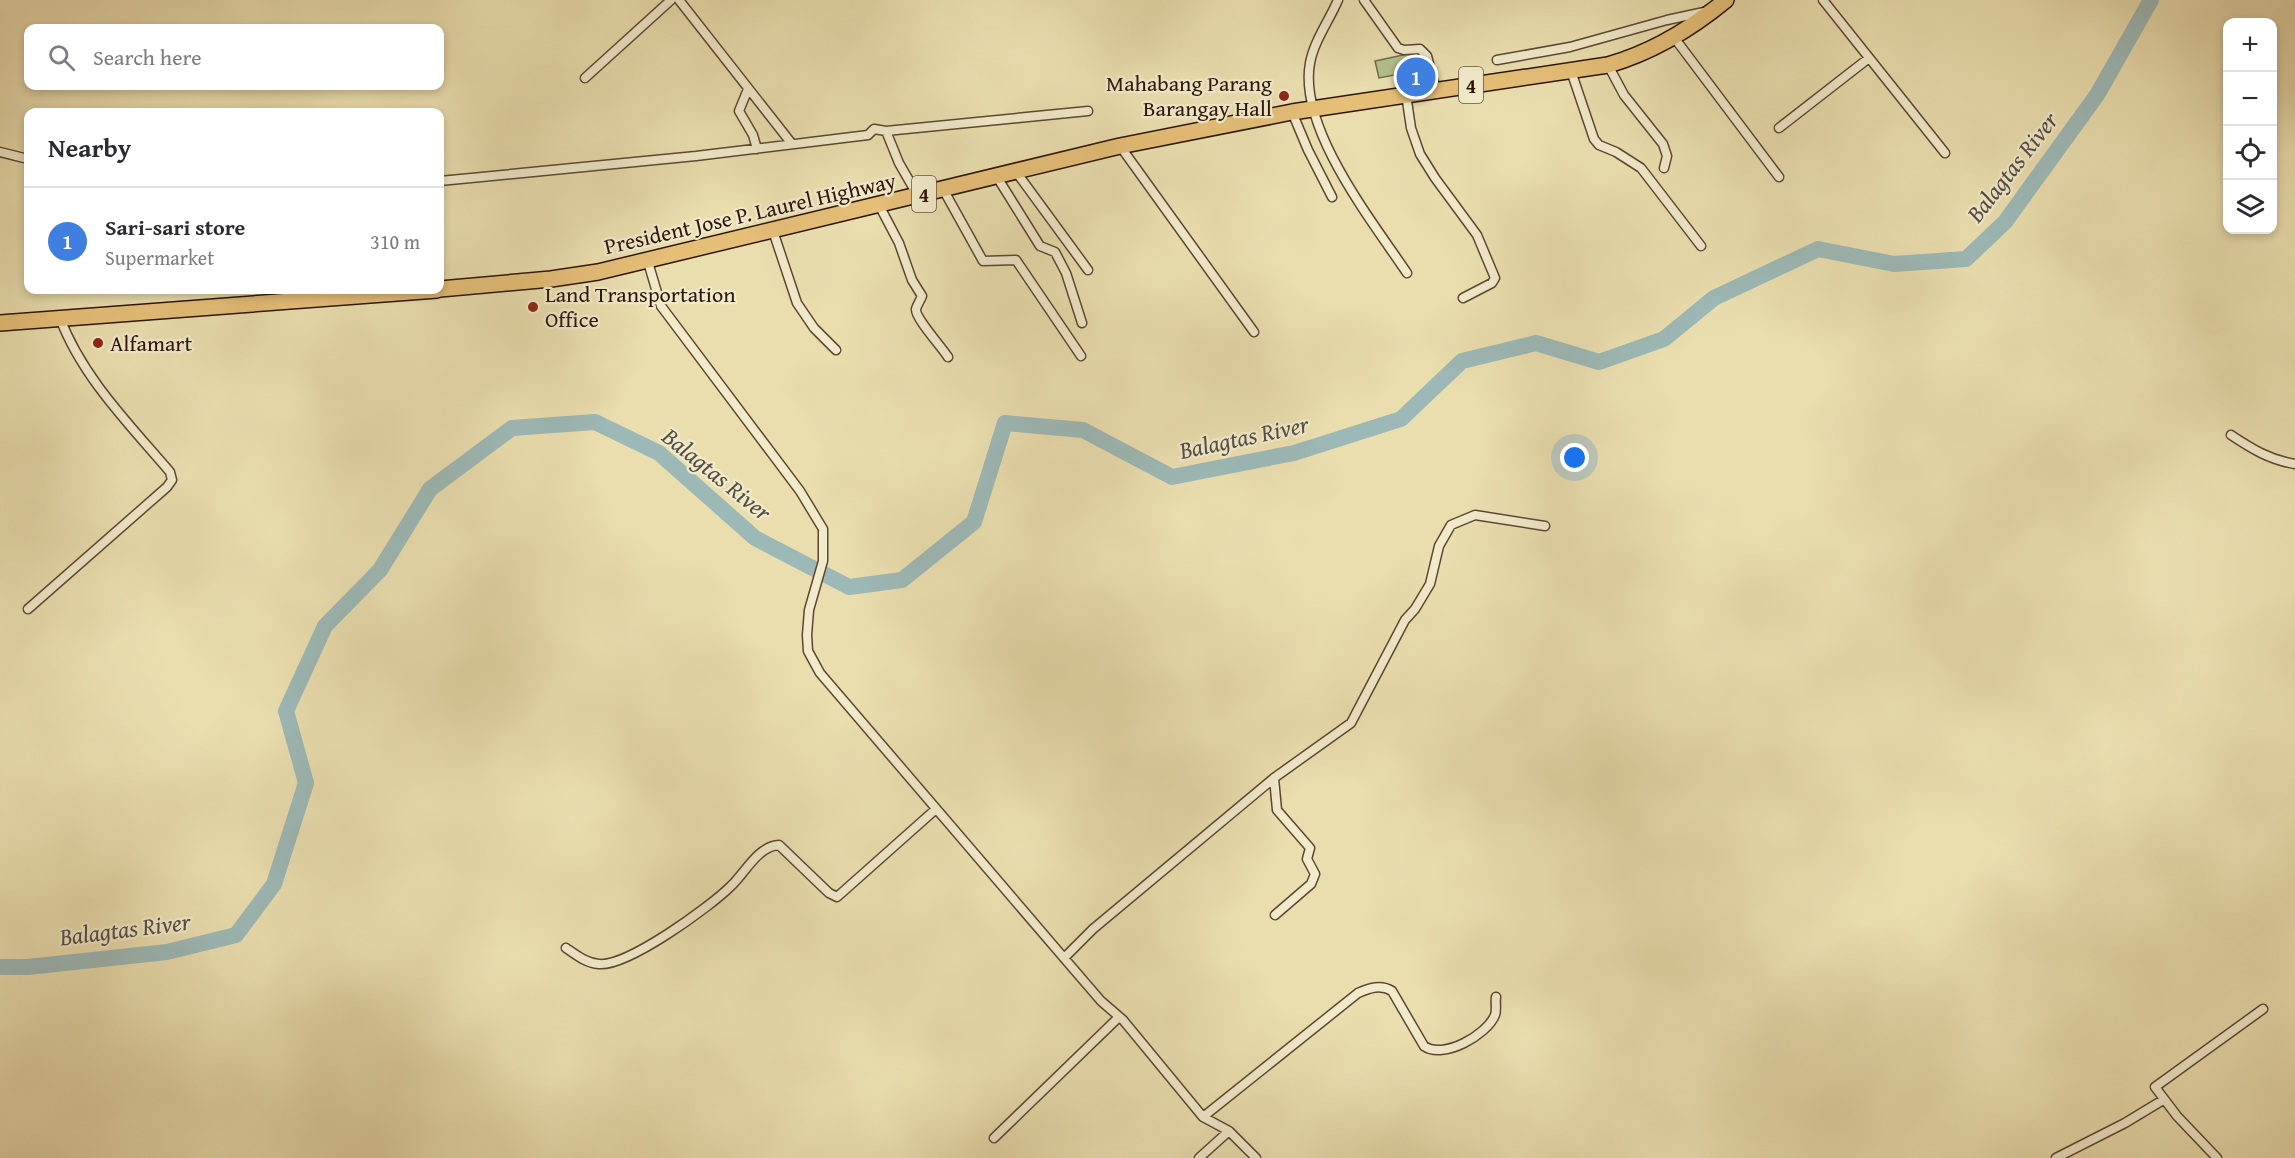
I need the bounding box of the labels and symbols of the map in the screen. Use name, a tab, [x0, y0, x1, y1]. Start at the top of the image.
pin: 1	[1396, 54, 1436, 100]
place label: Mahabang Parang Barangay Hall	[1106, 67, 1272, 124]
road number: 4	[1459, 67, 1483, 103]
marker: Mahabang Parang Barangay Hall	[1277, 89, 1291, 103]
water label: Balagtas River	[1957, 104, 2067, 230]
street label: President Jose P. Laurel Highway	[601, 164, 899, 262]
road number: 4	[912, 176, 936, 212]
place label: Land Transportation Office	[545, 278, 736, 335]
marker: Land Transportation Office	[526, 300, 540, 314]
place label: Alfamart	[110, 327, 192, 359]
marker: Alfamart	[91, 336, 105, 350]
water label: Balagtas River	[1175, 406, 1313, 468]
water label: Balagtas River	[654, 418, 780, 530]
your location	[1560, 443, 1589, 472]
water label: Balagtas River	[57, 903, 193, 955]

